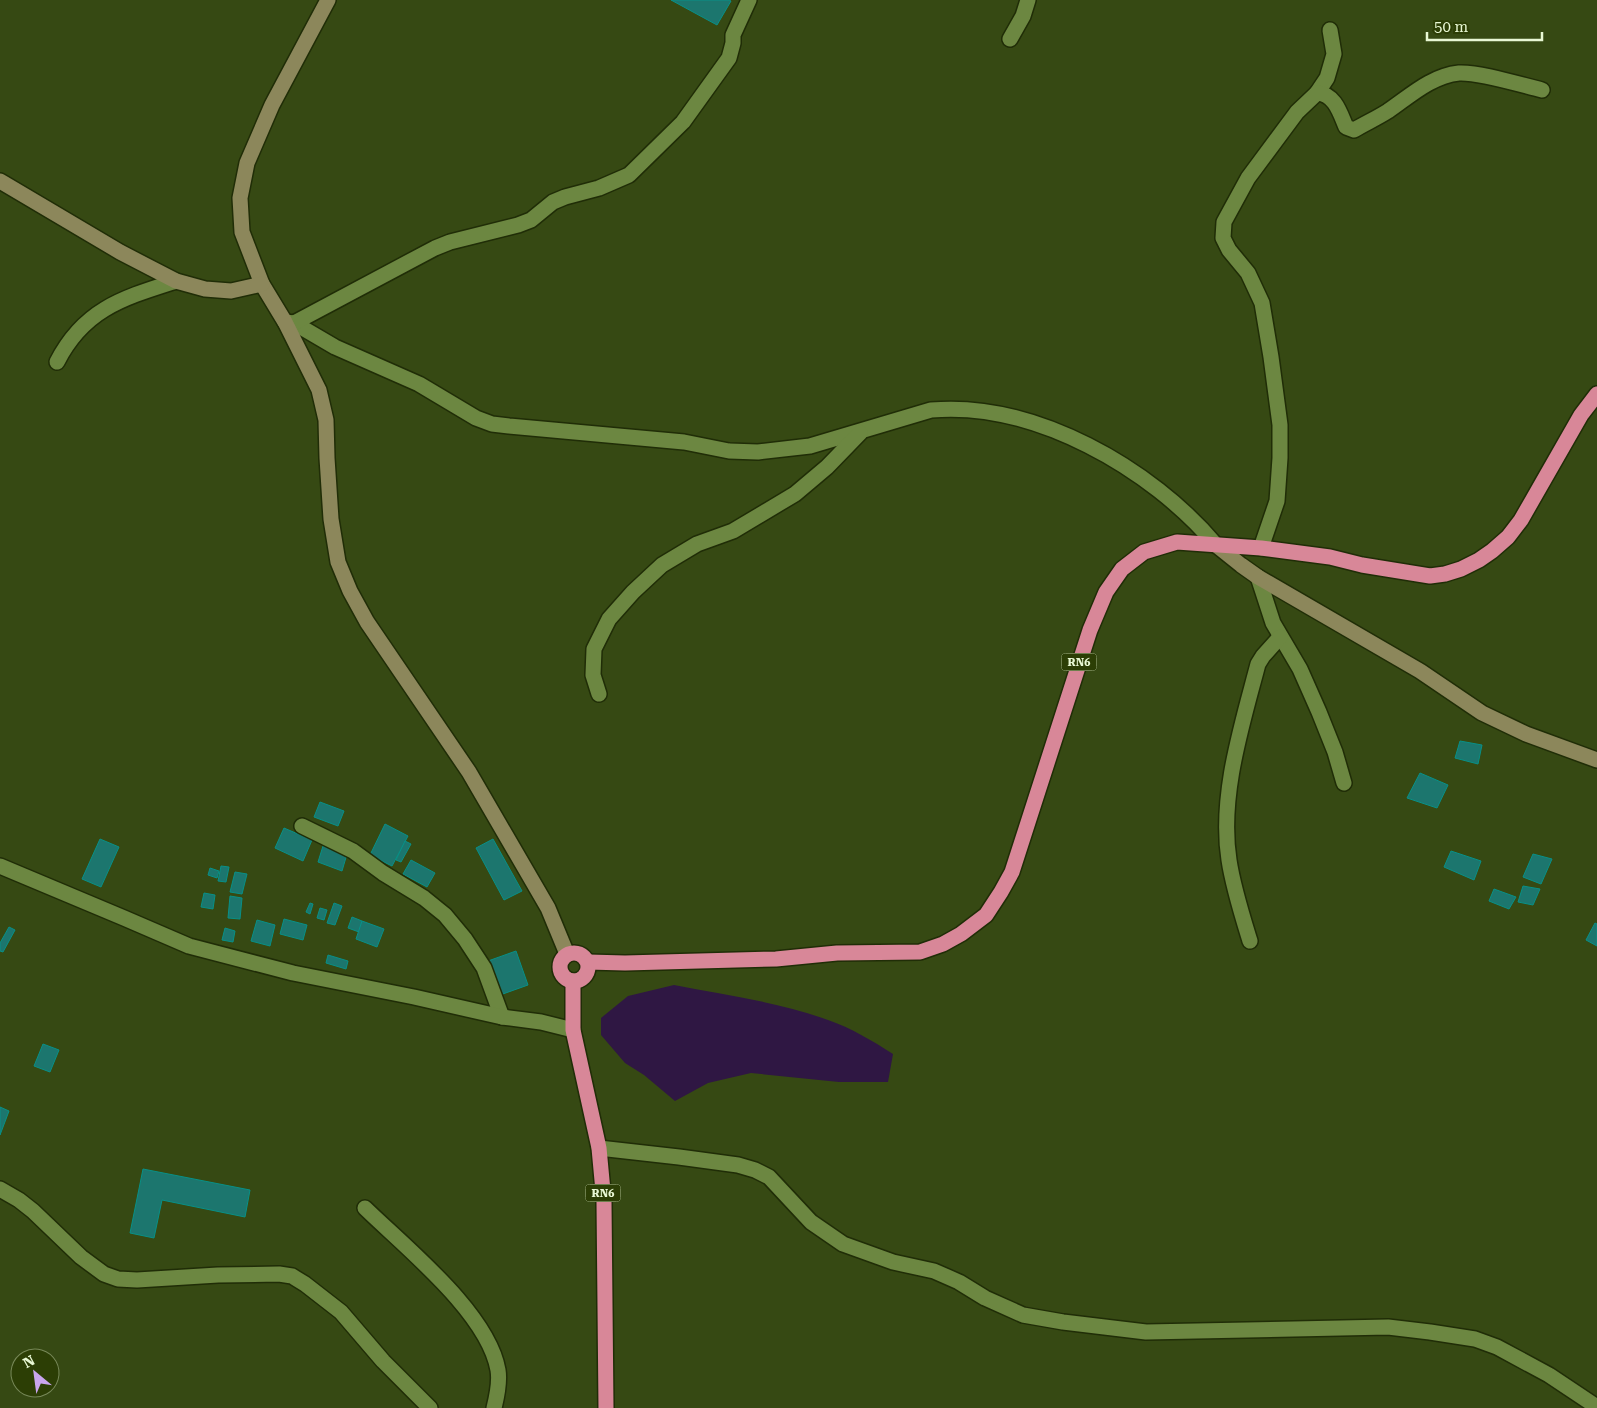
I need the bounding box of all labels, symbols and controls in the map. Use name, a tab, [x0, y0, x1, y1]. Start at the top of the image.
scale bar	[1427, 10, 1542, 42]
text: 50 m	[1434, 18, 1469, 36]
road number: RN6	[1062, 654, 1096, 670]
road number: RN6	[586, 1184, 620, 1202]
north arrow	[10, 1348, 60, 1398]
text: N	[20, 1352, 37, 1371]

